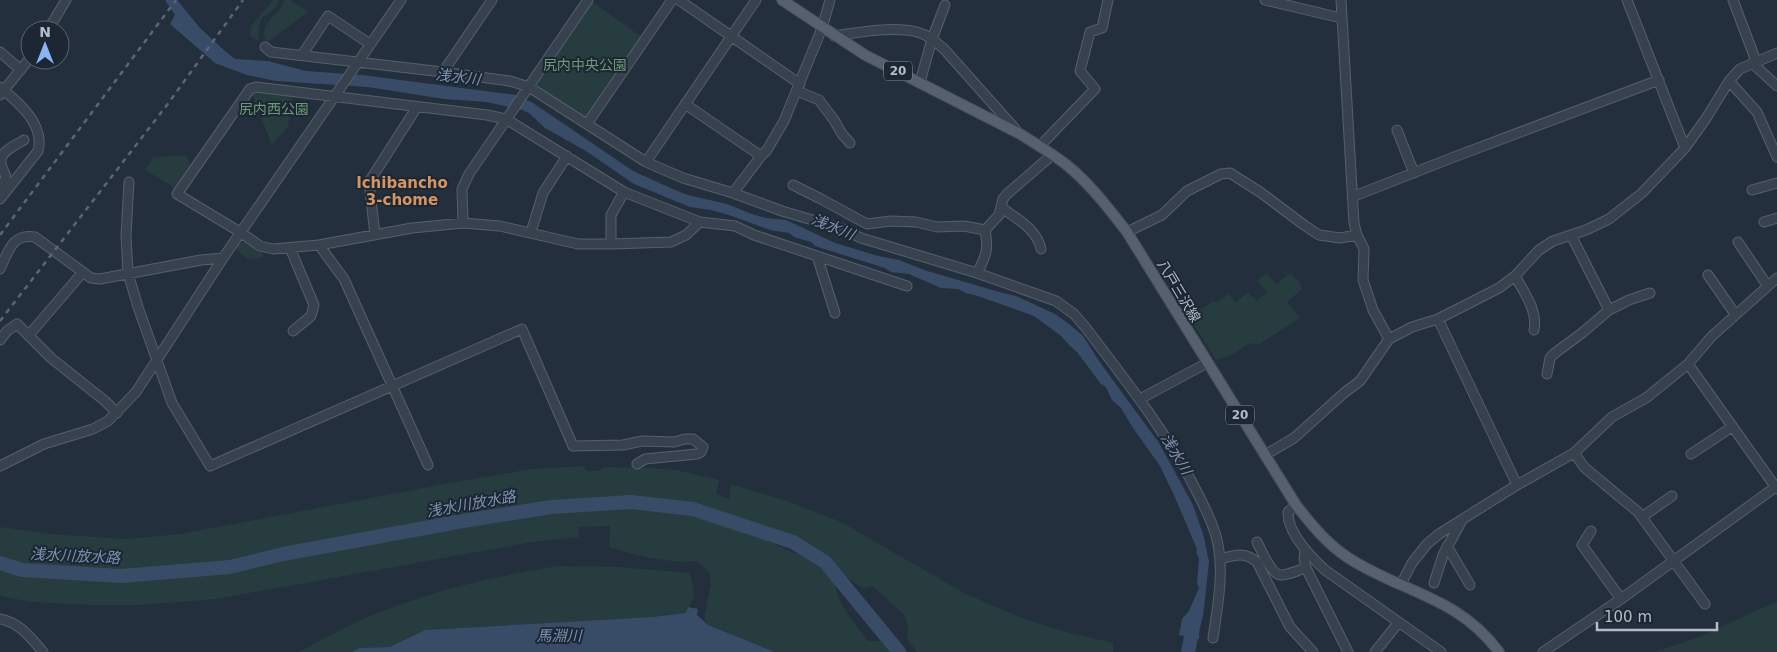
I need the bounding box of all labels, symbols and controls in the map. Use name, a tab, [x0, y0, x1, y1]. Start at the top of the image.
north arrow	[20, 20, 70, 70]
text: N	[39, 24, 51, 40]
park label: 尻内中央公園	[543, 57, 627, 73]
road number: 20	[884, 61, 912, 80]
water label: 浅水川	[435, 65, 483, 89]
park label: 尻内西公園	[239, 101, 309, 117]
district label: Ichibancho 3-chome	[356, 174, 448, 209]
water label: 浅水川	[809, 210, 859, 245]
street label: 八戸三沢線	[1154, 257, 1204, 325]
road number: 20	[1226, 406, 1254, 424]
water label: 浅水川	[1157, 430, 1196, 480]
water label: 浅水川放水路	[425, 487, 519, 521]
water label: 浅水川放水路	[30, 545, 122, 567]
scale bar	[1597, 600, 1717, 632]
text: 100 m	[1604, 608, 1652, 626]
water label: 馬淵川	[536, 627, 583, 645]

